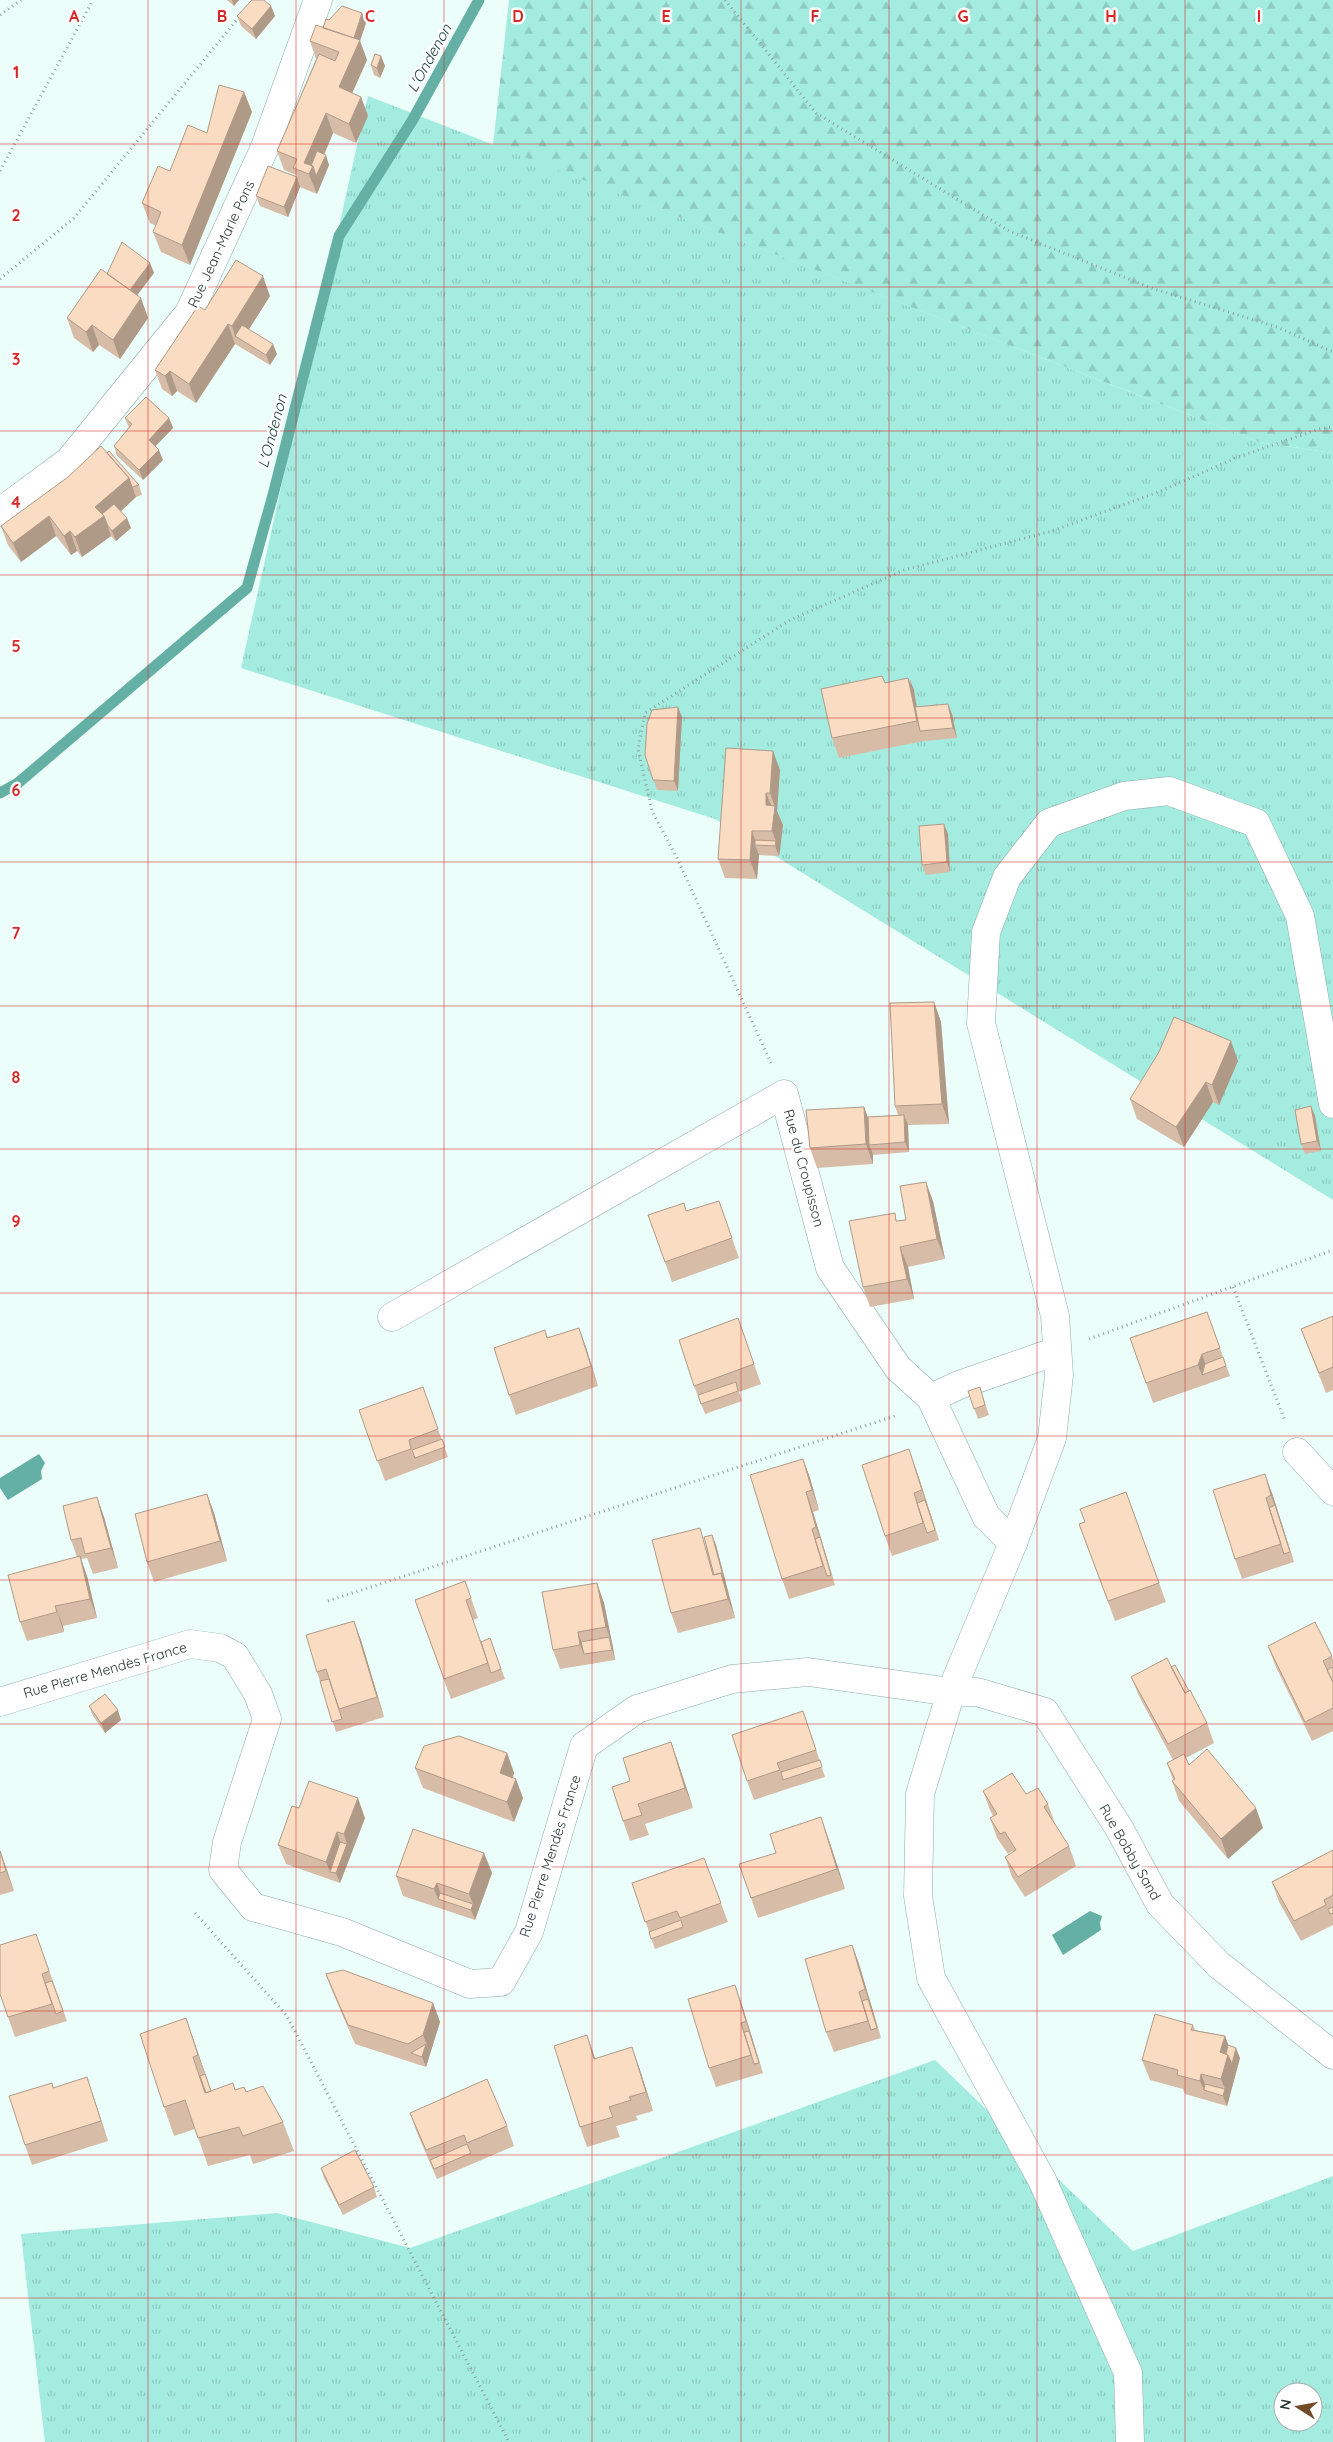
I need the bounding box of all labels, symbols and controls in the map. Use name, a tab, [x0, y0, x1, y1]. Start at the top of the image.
text: A	[69, 6, 80, 26]
text: B	[217, 6, 227, 26]
text: C	[365, 6, 375, 26]
text: D	[512, 6, 524, 26]
text: E	[661, 6, 671, 26]
text: F	[811, 6, 820, 26]
text: G	[957, 6, 969, 26]
text: H	[1105, 6, 1117, 26]
text: I	[1257, 6, 1261, 26]
water label: L'Ondenon	[403, 20, 456, 95]
text: 1	[13, 62, 19, 82]
street label: Rue Jean-Marie Pons	[184, 177, 258, 311]
text: 2	[11, 205, 21, 225]
text: 3	[12, 349, 20, 369]
water label: L'Ondenon	[253, 392, 291, 470]
text: 4	[11, 492, 21, 512]
text: 5	[11, 636, 21, 656]
text: 6	[12, 780, 21, 800]
text: 7	[12, 923, 21, 943]
text: 8	[12, 1067, 21, 1087]
street label: Rue du Croupisson	[780, 1107, 828, 1229]
text: 9	[11, 1211, 21, 1231]
street label: Rue Pierre Mendès France	[21, 1638, 189, 1702]
street label: Rue Pierre Mendès France	[515, 1773, 585, 1939]
street label: Rue Bobby Sand	[1095, 1801, 1165, 1903]
north arrow	[1273, 2382, 1323, 2432]
text: N	[1275, 2398, 1295, 2411]

